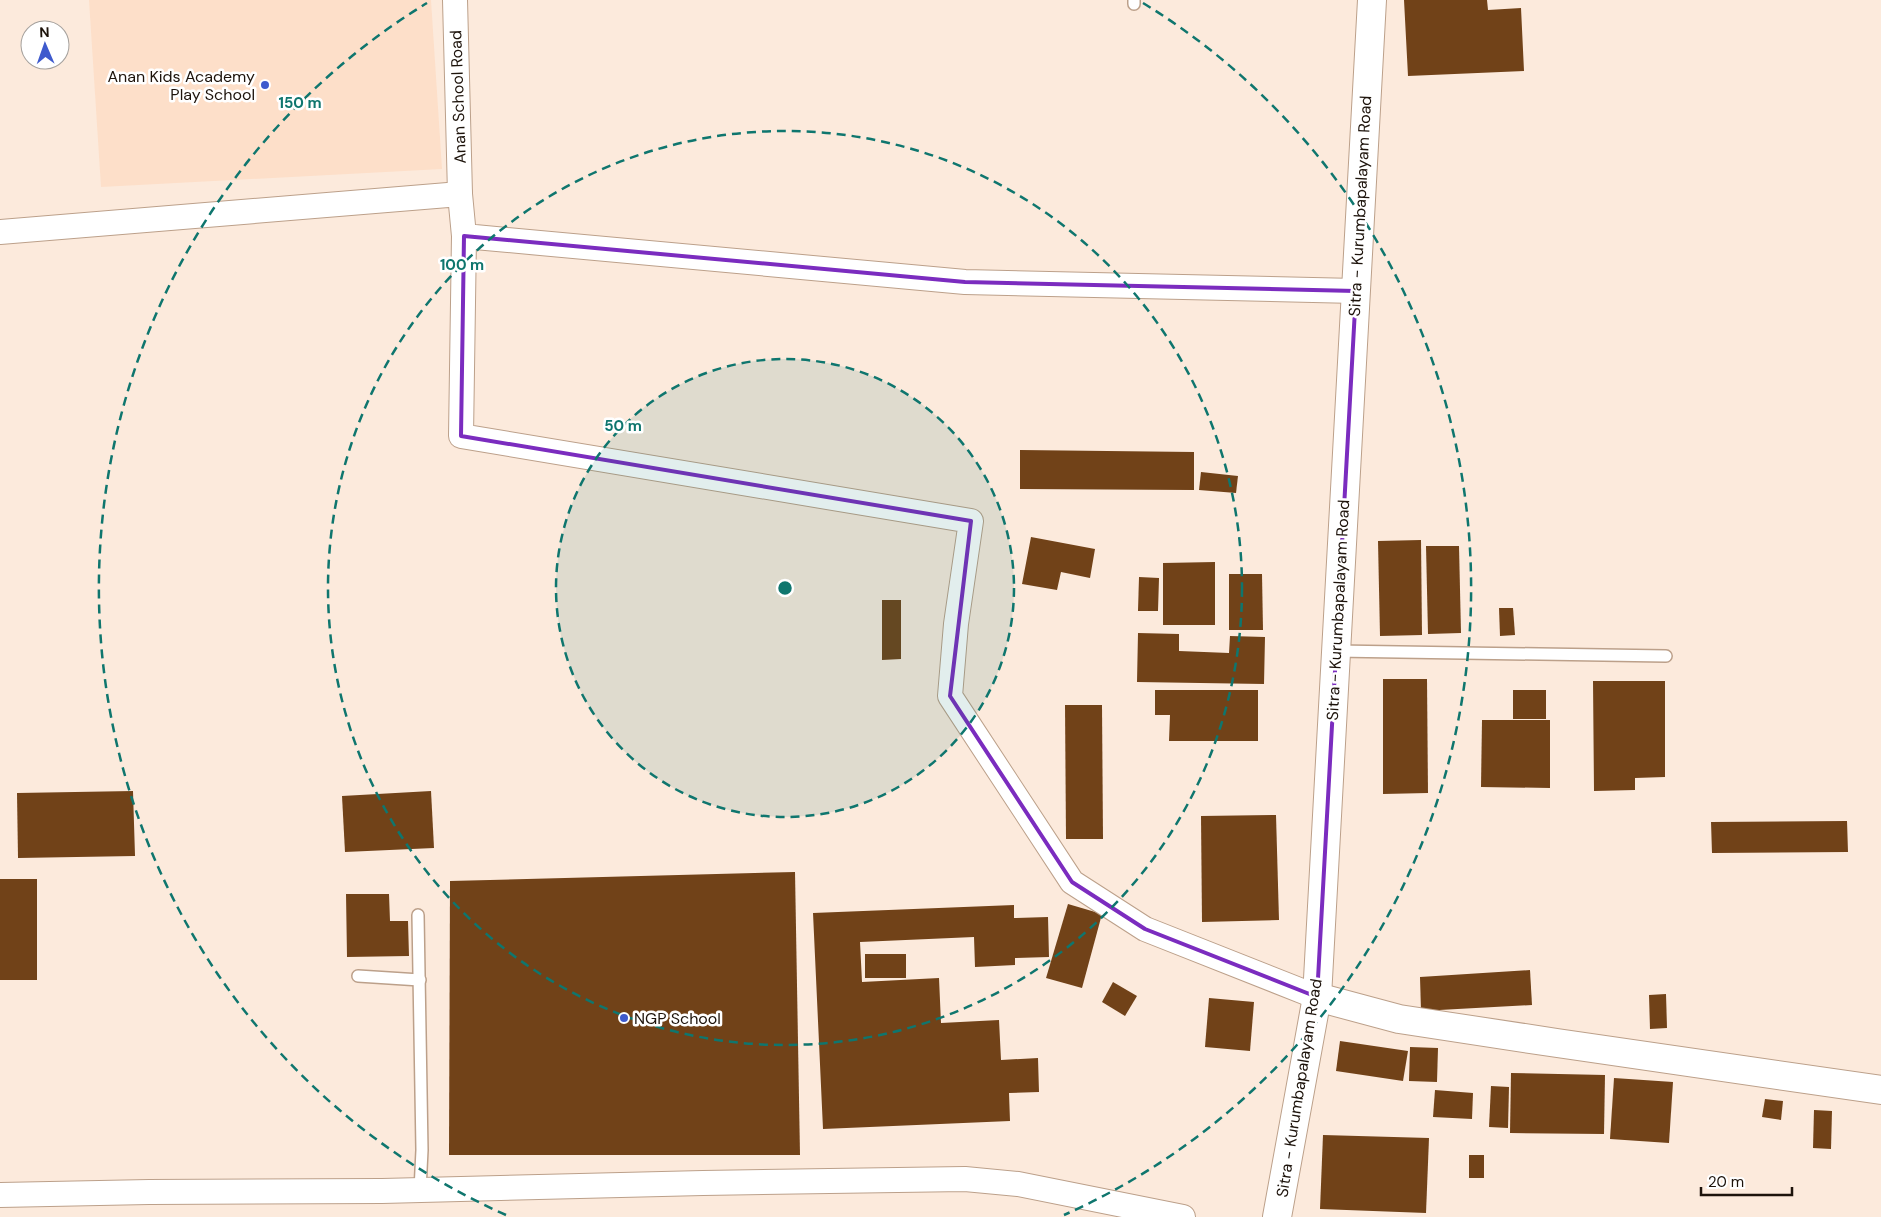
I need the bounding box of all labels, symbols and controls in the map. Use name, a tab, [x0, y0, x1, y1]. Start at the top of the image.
north arrow	[20, 20, 70, 70]
text: N	[39, 23, 50, 41]
street label: Anan School Road	[445, 30, 471, 164]
place label: Anan Kids Academy Play School	[107, 66, 255, 105]
marker: Anan Kids Academy Play School	[259, 79, 271, 91]
text: 150 m	[279, 93, 322, 113]
street label: Sitra - Kurumbapalayam Road	[1344, 95, 1376, 317]
text: 100 m	[440, 255, 484, 275]
text: 50 m	[604, 416, 642, 436]
street label: Sitra - Kurumbapalayam Road	[1322, 499, 1354, 721]
centre of rings	[776, 579, 794, 597]
street label: Sitra - Kurumbapalayam Road	[1271, 977, 1327, 1199]
place label: NGP School	[634, 1008, 721, 1029]
marker: NGP School	[618, 1012, 630, 1024]
scale bar	[1701, 1164, 1792, 1196]
text: 20 m	[1708, 1172, 1744, 1192]

